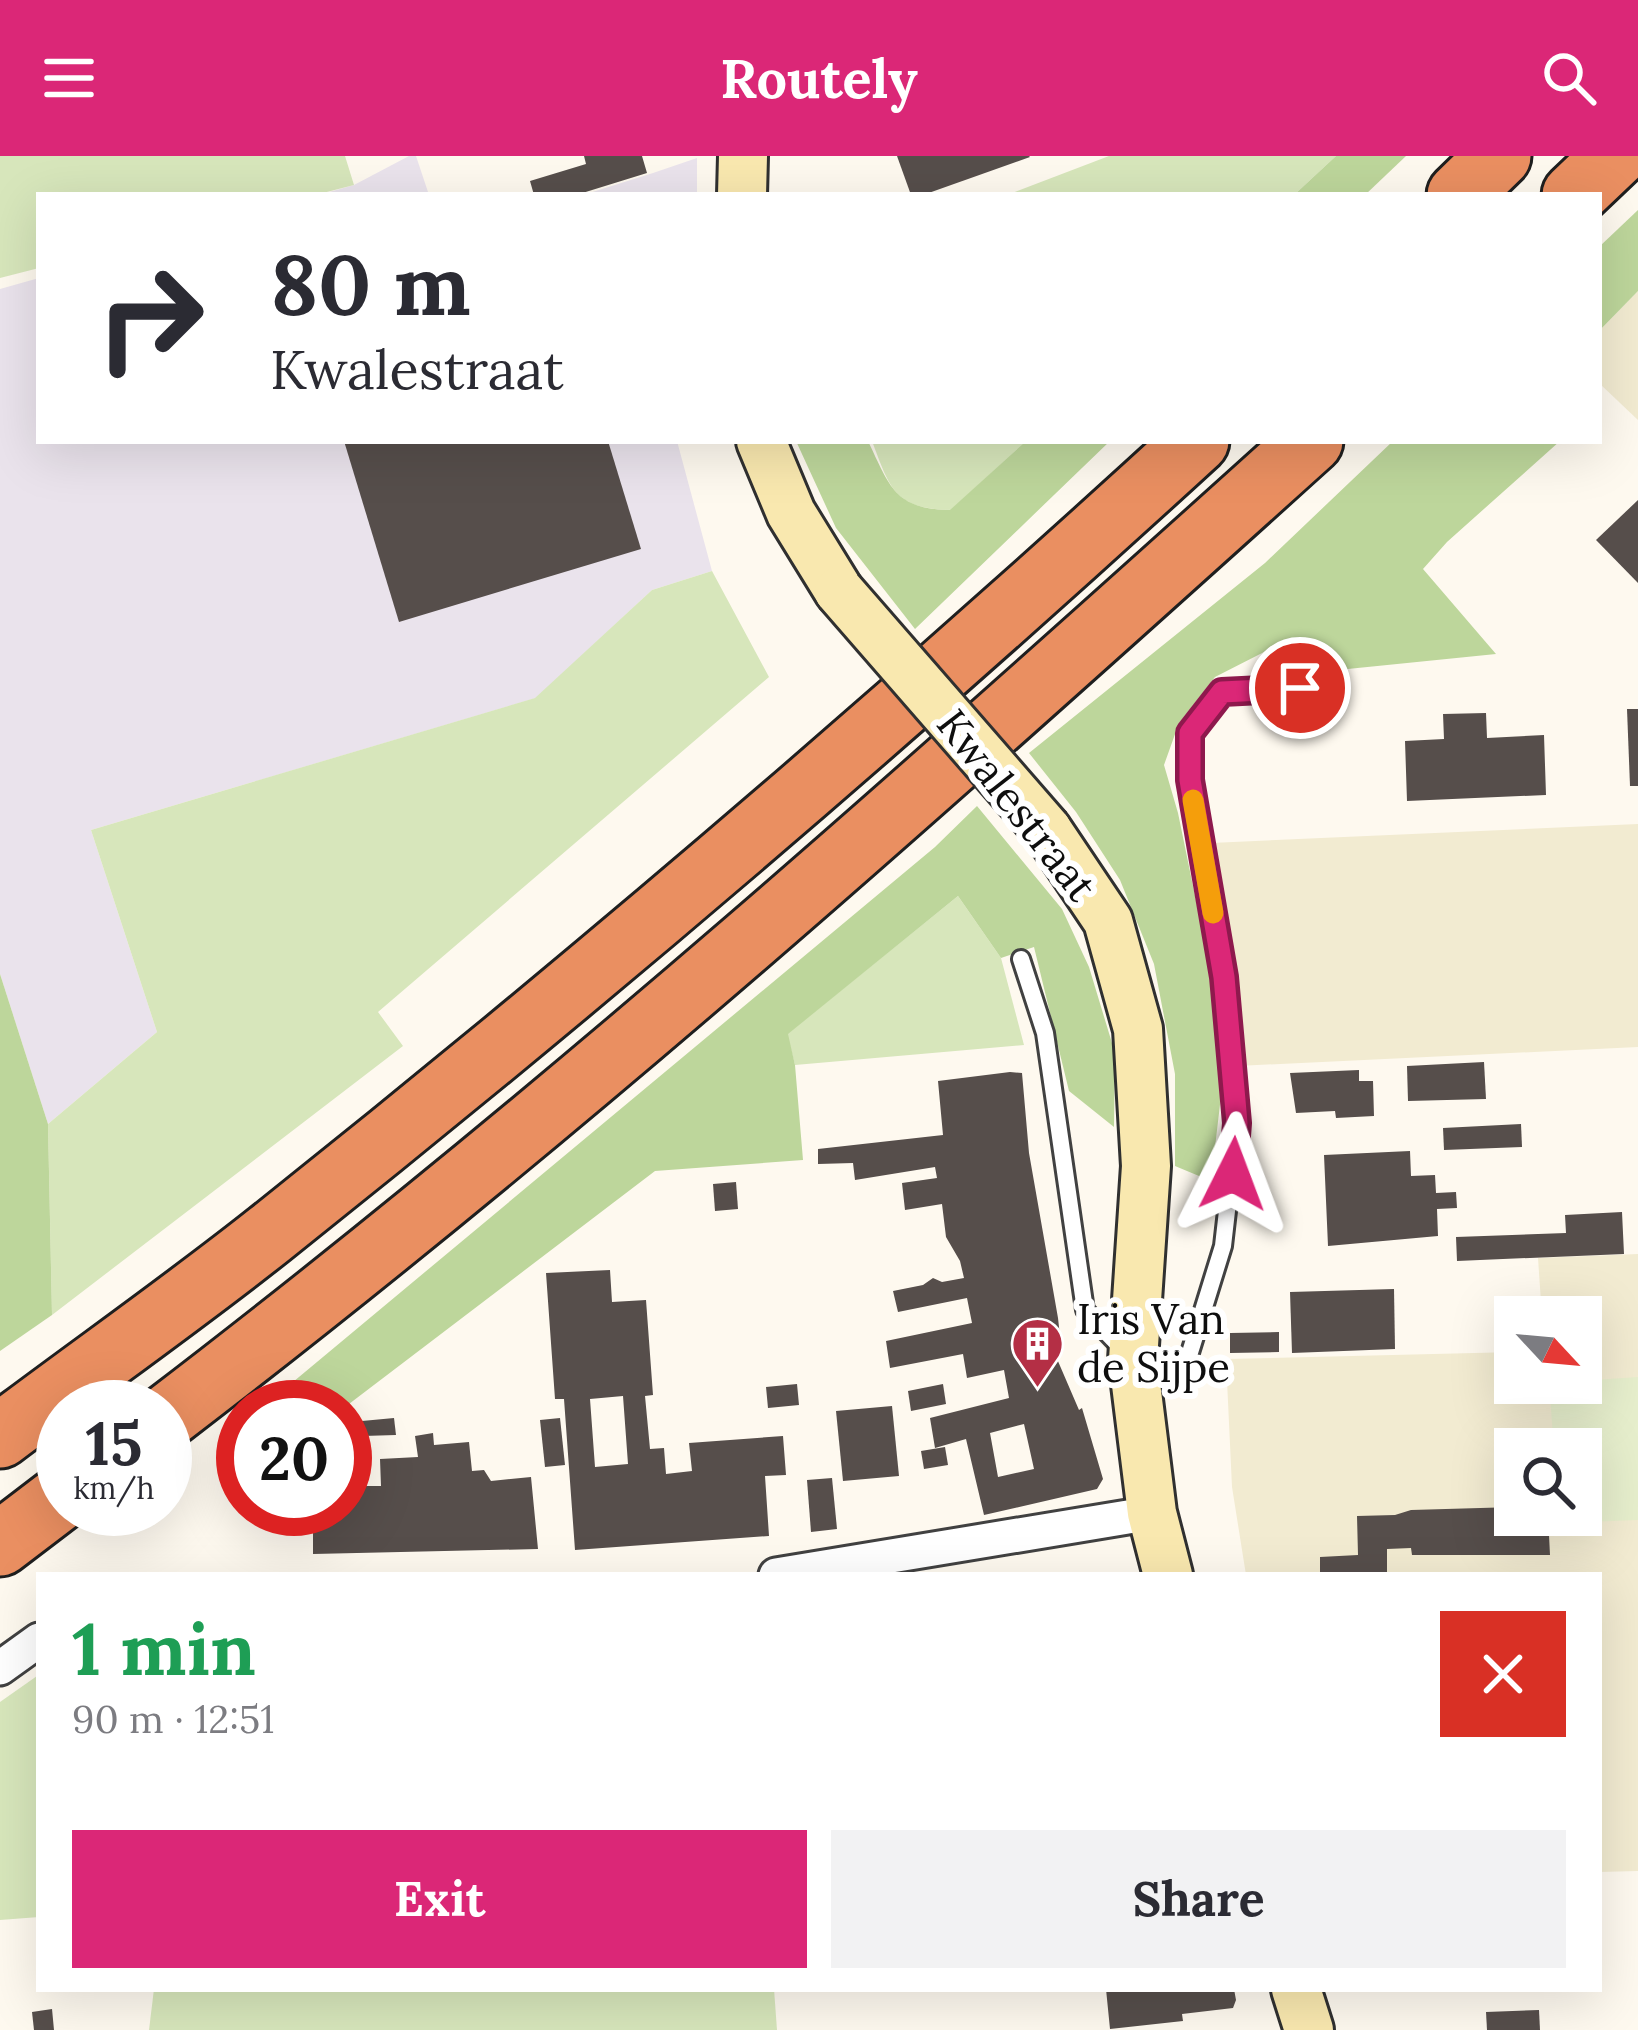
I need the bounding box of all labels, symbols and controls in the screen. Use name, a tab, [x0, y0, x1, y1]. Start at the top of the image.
text: Routely	[720, 44, 918, 113]
icon: menu	[36, 45, 102, 111]
icon: search	[1536, 45, 1602, 111]
text: 80 m	[270, 230, 471, 338]
icon: right	[72, 240, 228, 396]
text: Kwalestraat	[270, 335, 564, 404]
pin	[1249, 637, 1351, 739]
icon: arrive	[1267, 655, 1333, 721]
street label: Kwalestraat	[925, 698, 1109, 912]
position arrow	[1170, 1111, 1296, 1237]
place label: Iris Van de Sijpe	[1077, 1292, 1230, 1394]
north arrow	[1494, 1296, 1602, 1404]
map controls	[1494, 1296, 1602, 1536]
building icon: Iris Van de Sijpe	[1010, 1315, 1066, 1389]
speed limit sign: 20	[216, 1380, 372, 1536]
text: 15	[86, 1405, 142, 1481]
button: search	[1494, 1428, 1602, 1536]
text: km/h	[73, 1469, 155, 1507]
text: 1 min	[72, 1603, 256, 1695]
button: close	[1440, 1611, 1566, 1737]
text: 90 m · 12:51	[72, 1694, 275, 1744]
button: Exit	[72, 1830, 807, 1968]
button: Share	[831, 1830, 1566, 1968]

